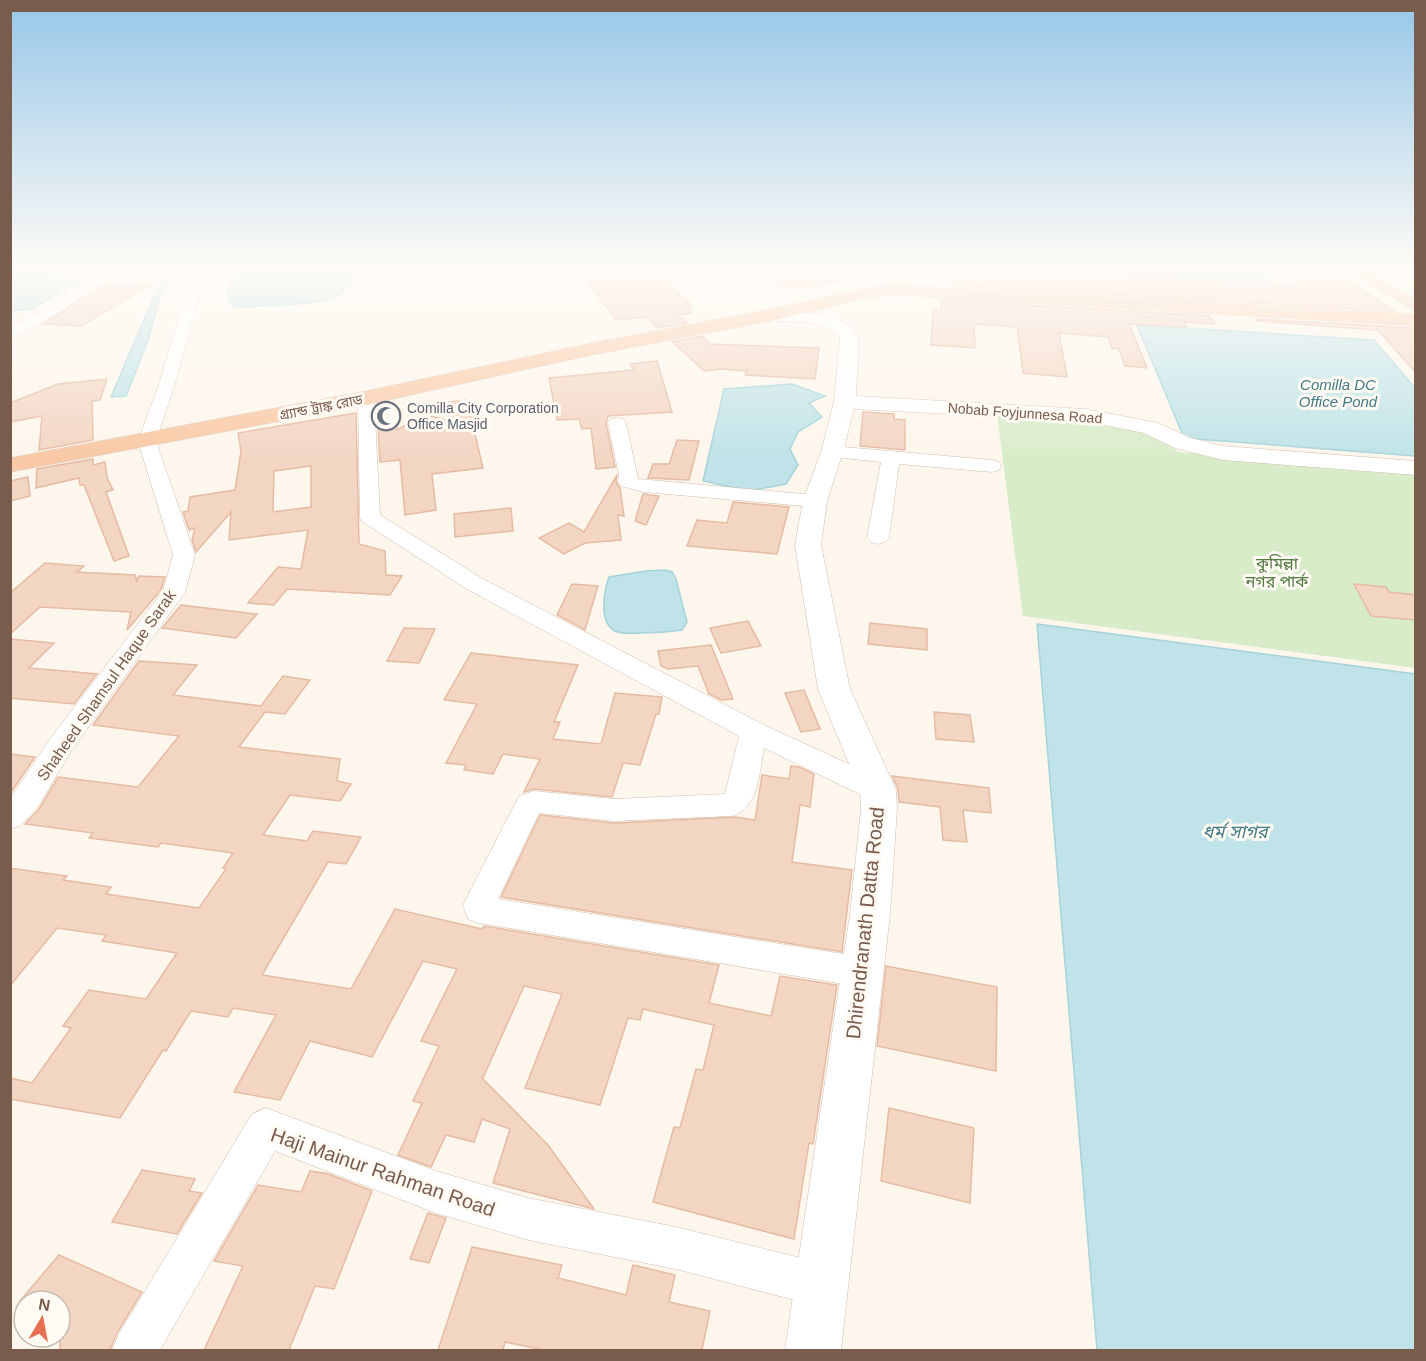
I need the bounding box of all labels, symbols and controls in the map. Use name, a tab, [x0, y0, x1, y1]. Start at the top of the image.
water label: Comilla DC Office Pond	[1299, 376, 1378, 410]
street label: গ্র্যান্ড ট্রাঙ্ক রোড	[278, 391, 365, 423]
mosque icon: Comilla City Corporation Office Masjid	[370, 400, 402, 432]
place label: Comilla City Corporation Office Masjid	[407, 400, 559, 432]
street label: Nobab Foyjunnesa Road	[947, 400, 1103, 426]
park label: কুমিল্লা নগর পার্ক	[1245, 554, 1309, 590]
street label: Shaheed Shamsul Haque Sarak	[34, 586, 180, 784]
street label: Dhirendranath Datta Road	[842, 806, 888, 1040]
water label: ধর্ম সাগর	[1202, 821, 1271, 842]
street label: Haji Mainur Rahman Road	[268, 1123, 498, 1221]
north arrow	[12, 1289, 72, 1349]
text: N	[37, 1295, 52, 1314]

